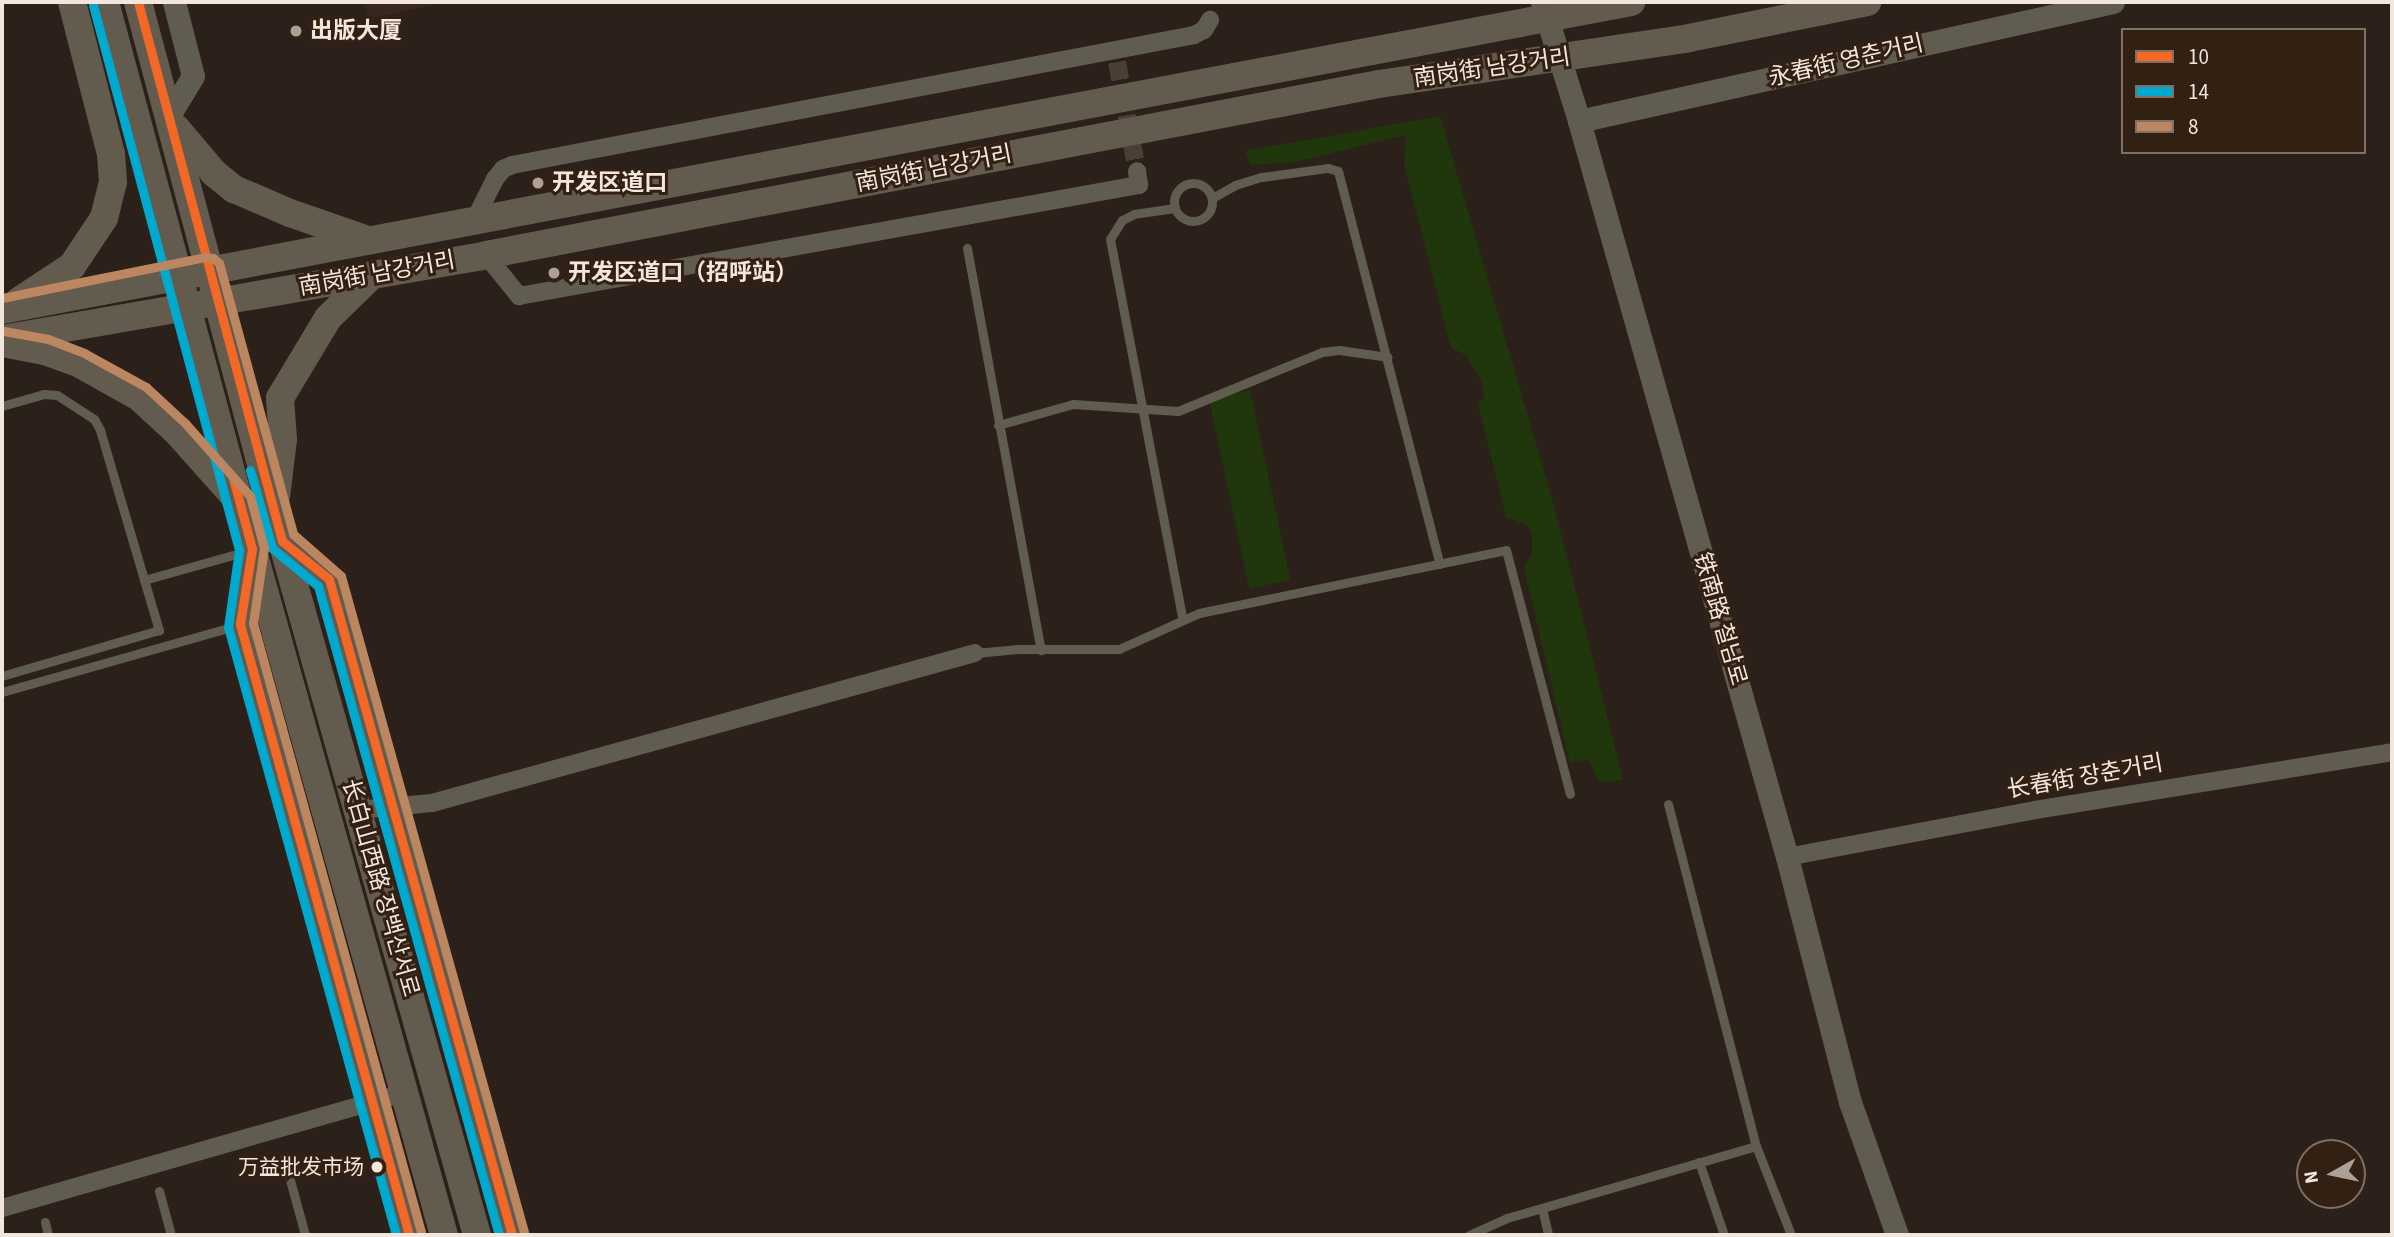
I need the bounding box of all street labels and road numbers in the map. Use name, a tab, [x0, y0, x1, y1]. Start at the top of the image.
street label: 永春街 영춘거리	[1766, 30, 1926, 92]
street label: 南岗街 남강거리	[1412, 43, 1572, 93]
street label: 南岗街 남강거리	[854, 140, 1014, 198]
street label: 南岗街 남강거리	[297, 247, 457, 301]
street label: 铁南路 철남로	[1688, 549, 1752, 689]
street label: 长春街 장춘거리	[2005, 750, 2165, 804]
street label: 长白山西路 장백산서로	[336, 776, 424, 1000]

